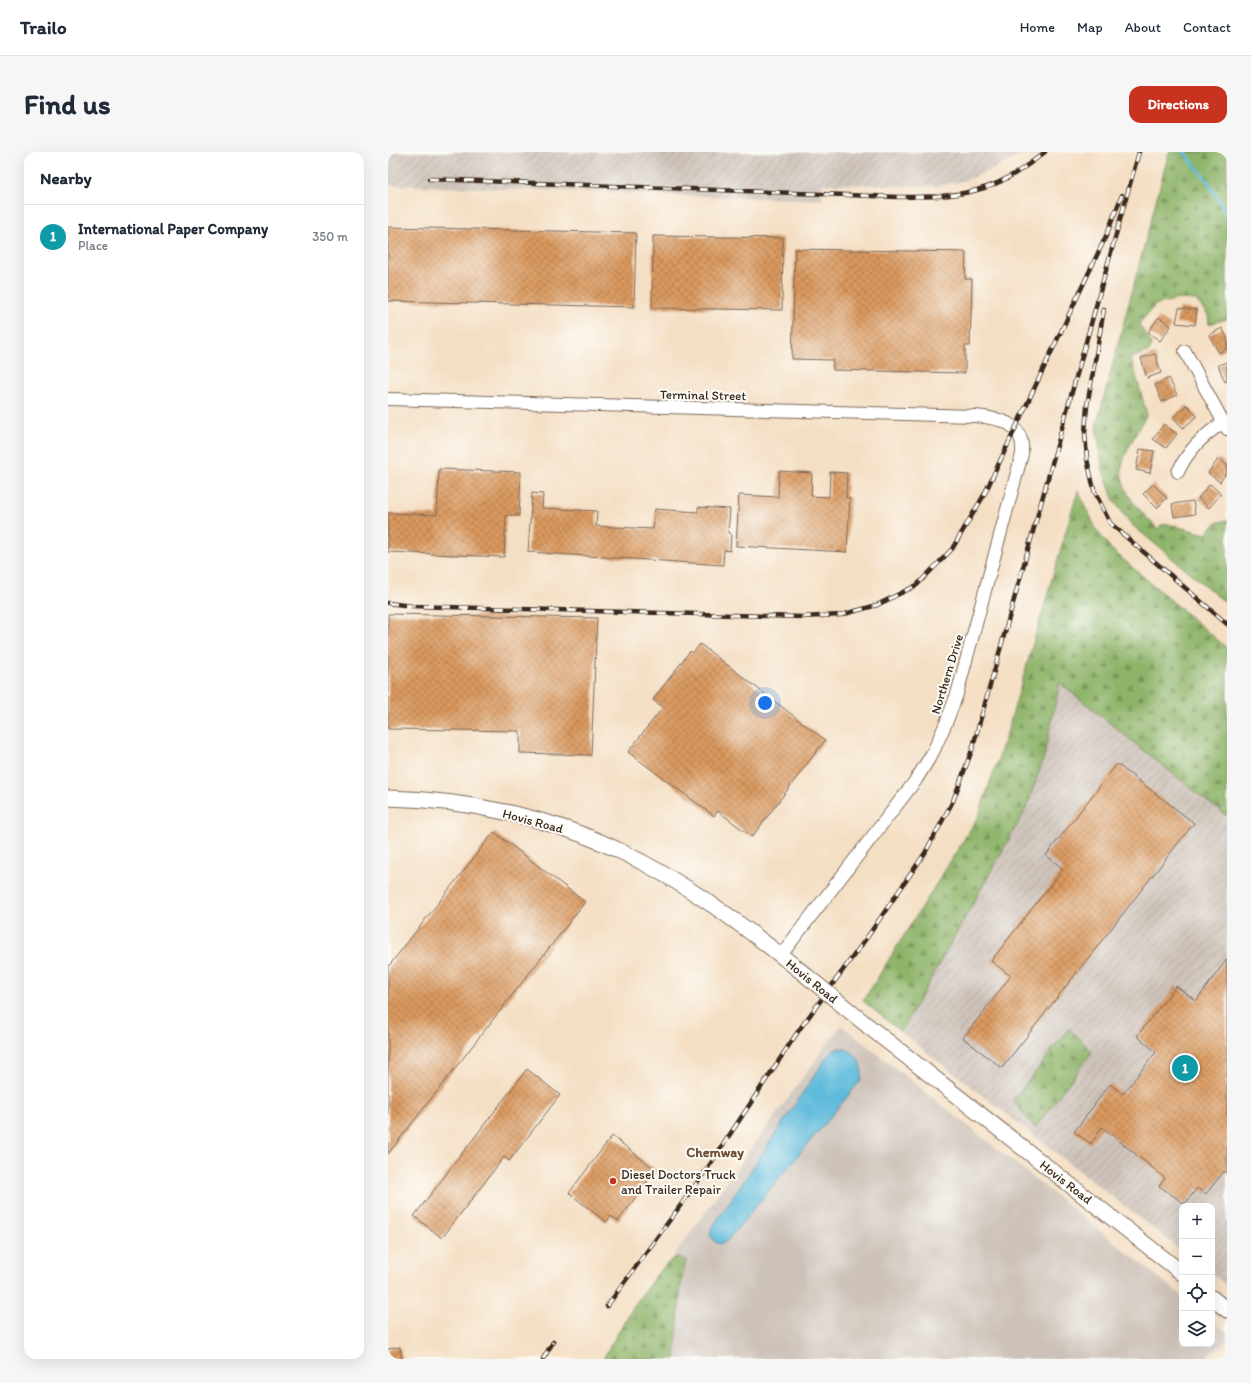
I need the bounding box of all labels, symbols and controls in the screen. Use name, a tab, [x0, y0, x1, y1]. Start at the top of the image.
text: Trailo	[20, 16, 67, 39]
text: Home	[1020, 19, 1055, 36]
text: Map	[1077, 19, 1103, 36]
text: About	[1125, 19, 1161, 36]
text: Contact	[1183, 19, 1231, 36]
button: Directions	[1129, 86, 1227, 123]
text: Find us	[24, 87, 111, 121]
text: Nearby	[40, 168, 92, 188]
text: International Paper Company	[78, 220, 268, 238]
text: 1	[50, 229, 56, 244]
text: 350 m	[312, 229, 348, 244]
text: Place	[78, 238, 108, 253]
street label: Terminal Street	[660, 387, 746, 403]
street label: Northern Drive	[928, 632, 966, 716]
your location	[755, 693, 775, 713]
street label: Hovis Road	[501, 806, 565, 836]
street label: Hovis Road	[783, 956, 841, 1006]
pin: 1	[1172, 1053, 1198, 1083]
district label: Chemway	[686, 1144, 744, 1161]
street label: Hovis Road	[1037, 1157, 1095, 1207]
place label: Diesel Doctors Truck and Trailer Repair	[621, 1167, 736, 1197]
marker: Diesel Doctors Truck and Trailer Repair	[608, 1176, 618, 1186]
map controls	[1179, 1203, 1215, 1347]
button: +	[1179, 1203, 1215, 1239]
button: −	[1179, 1239, 1215, 1275]
button: locate	[1179, 1275, 1215, 1311]
button: layers	[1179, 1311, 1215, 1347]

